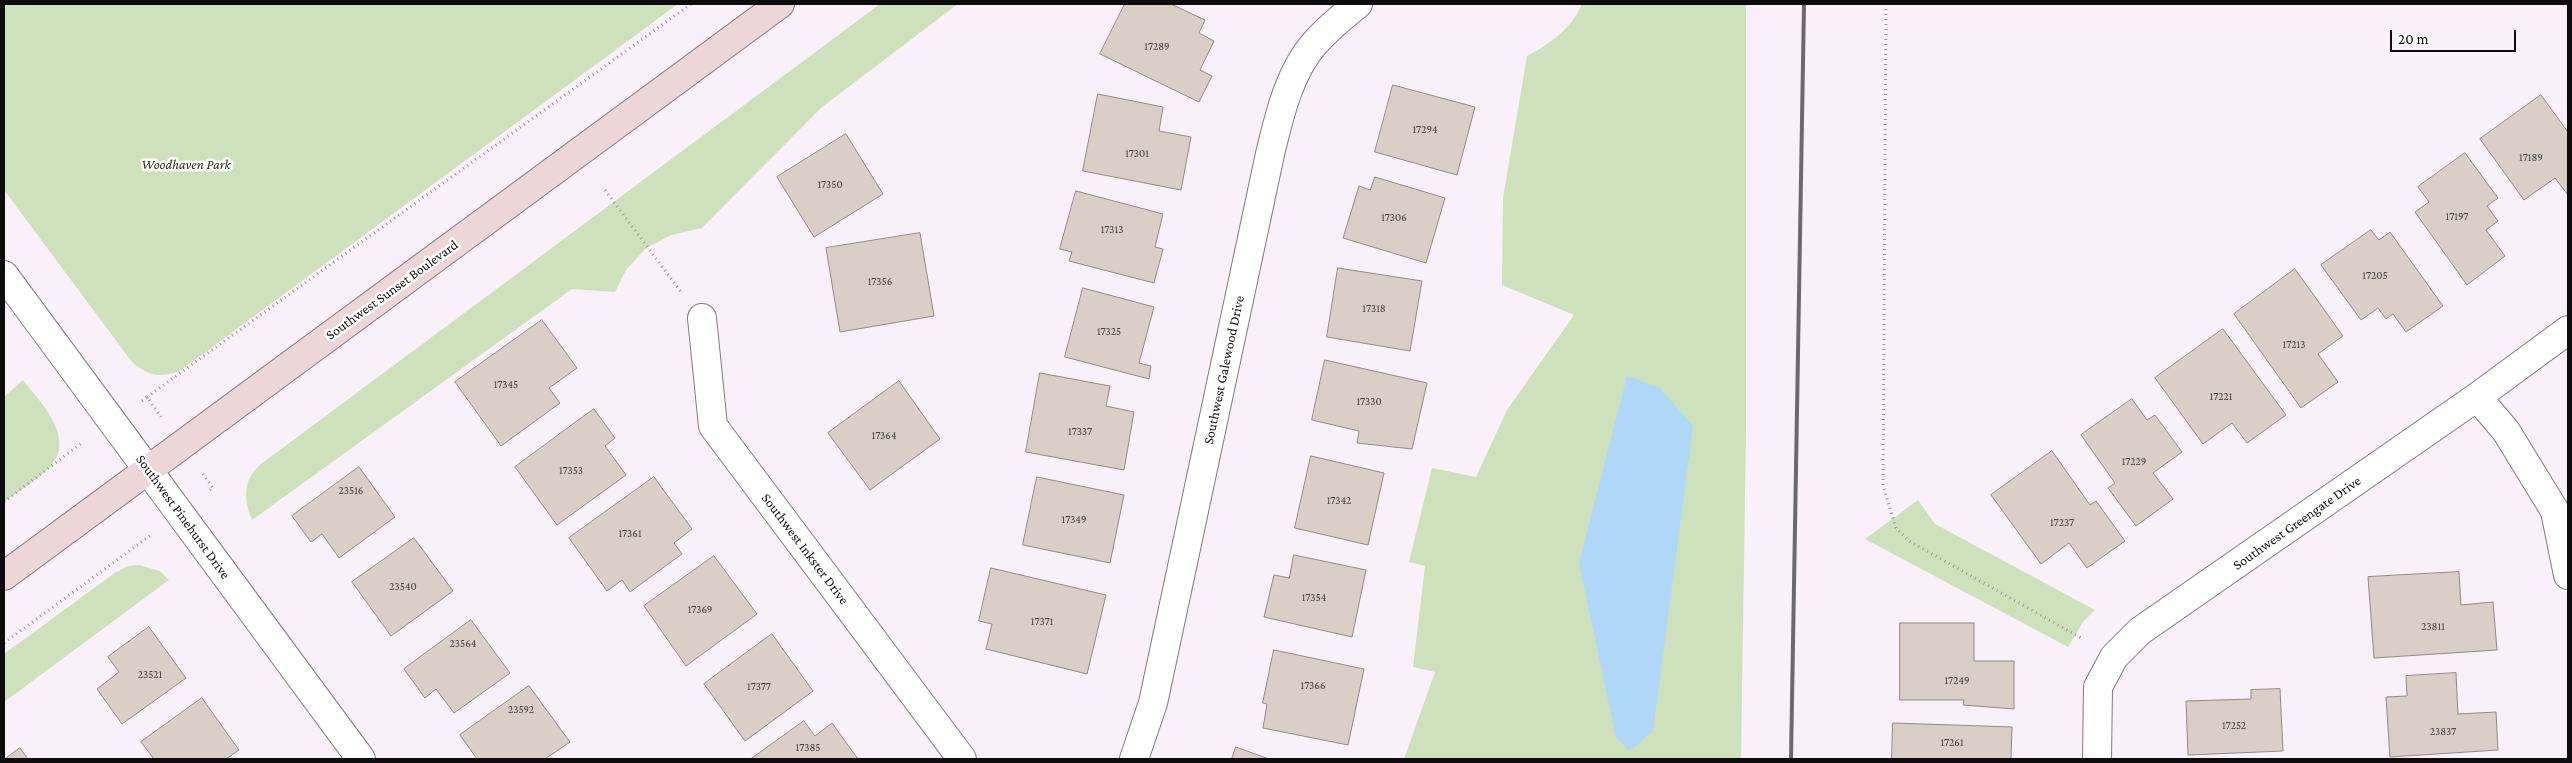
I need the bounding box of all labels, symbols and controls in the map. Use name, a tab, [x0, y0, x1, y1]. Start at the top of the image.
scale bar	[2392, 20, 2518, 52]
text: 20 m	[2398, 31, 2429, 47]
house number: 17289	[1144, 40, 1170, 54]
house number: 17294	[1412, 123, 1438, 137]
house number: 17301	[1125, 147, 1149, 161]
house number: 17189	[2519, 151, 2543, 165]
park label: Woodhaven Park	[141, 157, 231, 173]
house number: 17350	[817, 178, 843, 192]
house number: 17197	[2446, 210, 2468, 224]
house number: 17306	[1381, 211, 1407, 225]
house number: 17313	[1101, 223, 1123, 237]
street label: Southwest Sunset Boulevard	[323, 236, 461, 344]
house number: 17205	[2362, 269, 2388, 283]
house number: 17356	[868, 275, 892, 289]
street label: Southwest Galewood Drive	[1200, 294, 1248, 446]
house number: 17318	[1362, 302, 1386, 316]
house number: 17325	[1097, 325, 1121, 339]
house number: 17213	[2283, 338, 2305, 352]
house number: 17345	[494, 378, 518, 392]
house number: 17221	[2210, 390, 2232, 404]
house number: 17330	[1356, 395, 1382, 409]
house number: 17337	[1068, 425, 1092, 439]
house number: 17364	[871, 429, 897, 443]
street label: Southwest Pinehurst Drive	[132, 452, 234, 582]
house number: 17229	[2122, 455, 2146, 469]
house number: 17353	[559, 464, 583, 478]
street label: Southwest Greengate Drive	[2230, 472, 2364, 574]
house number: 23516	[339, 484, 363, 498]
street label: Southwest Inkster Drive	[758, 490, 852, 608]
house number: 17342	[1327, 494, 1351, 508]
house number: 17349	[1062, 513, 1086, 527]
house number: 17237	[2050, 516, 2074, 530]
house number: 17361	[618, 527, 642, 541]
house number: 23540	[389, 580, 417, 594]
house number: 17354	[1302, 591, 1326, 605]
house number: 17369	[688, 603, 712, 617]
house number: 17371	[1031, 615, 1053, 629]
house number: 23811	[2421, 620, 2445, 634]
house number: 23564	[450, 637, 476, 651]
house number: 23521	[138, 668, 162, 682]
house number: 17249	[1944, 674, 1970, 688]
house number: 17366	[1300, 679, 1326, 693]
house number: 17377	[747, 680, 771, 694]
house number: 23592	[508, 703, 534, 717]
house number: 17252	[2222, 719, 2246, 733]
house number: 23837	[2430, 725, 2456, 739]
house number: 17261	[1940, 736, 1964, 750]
house number: 17385	[796, 741, 820, 755]

